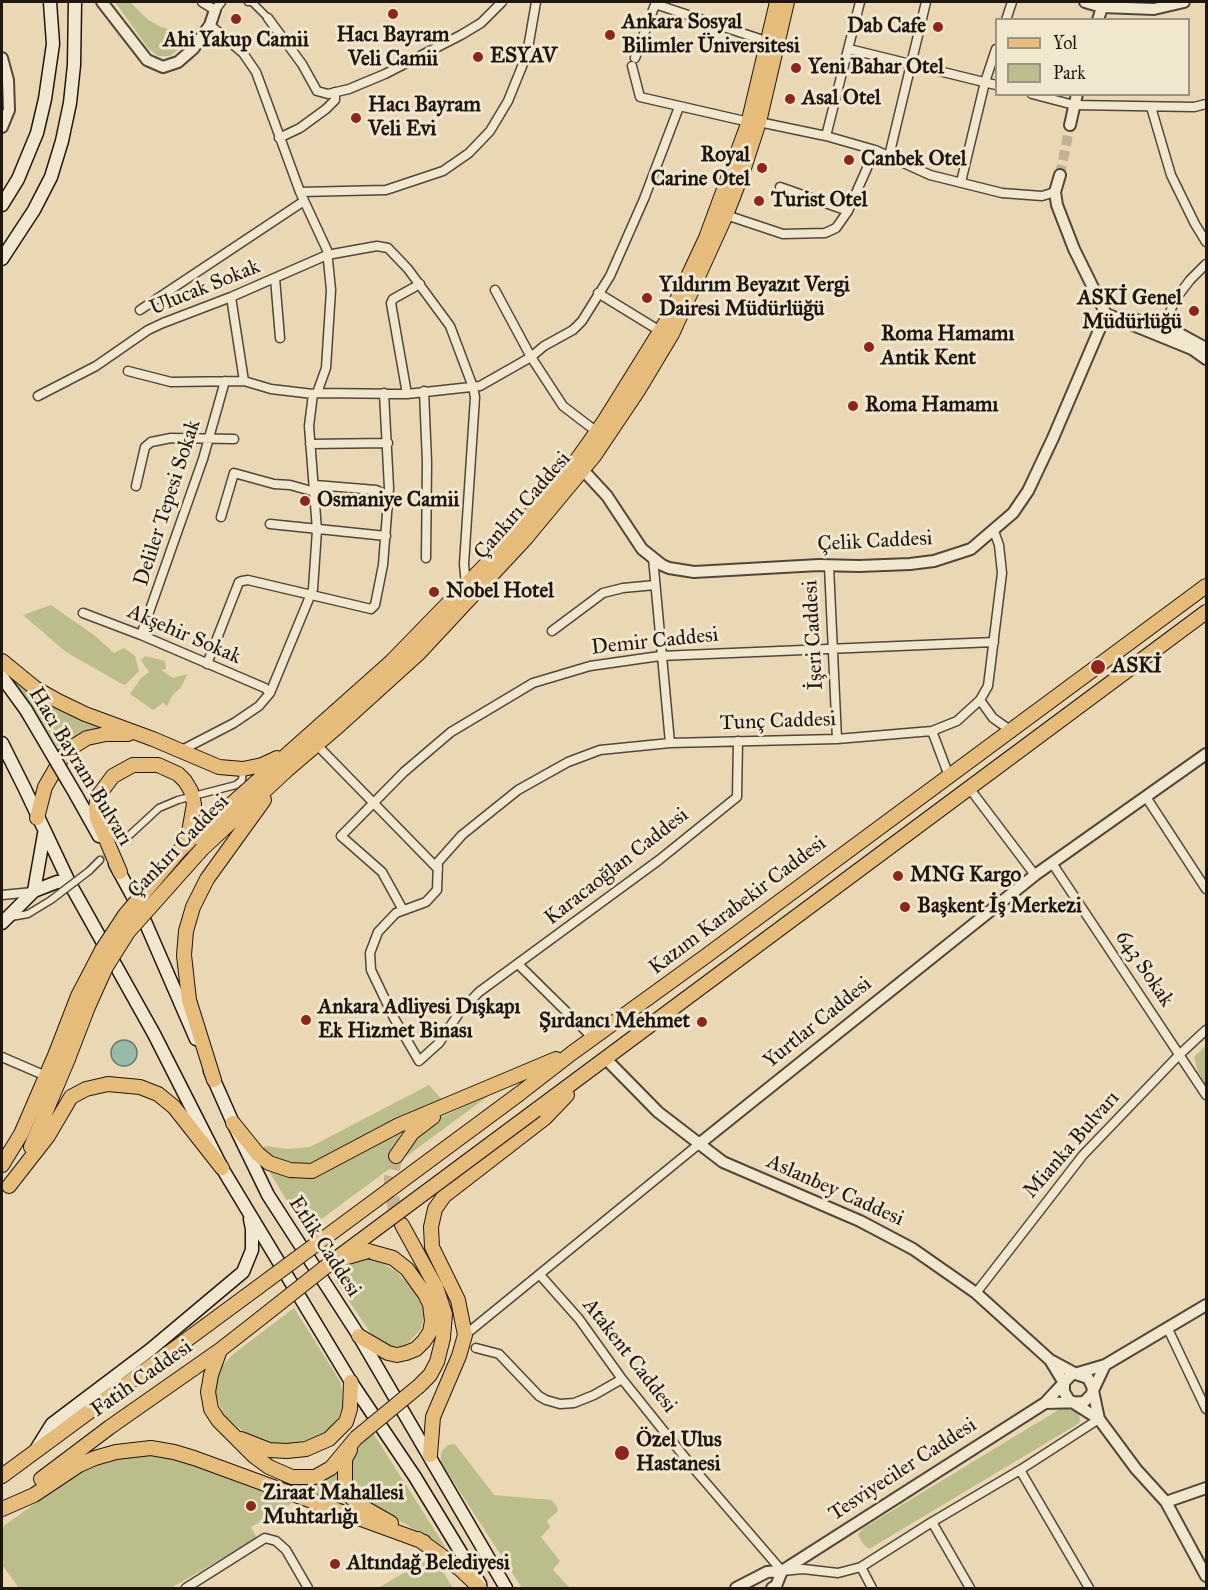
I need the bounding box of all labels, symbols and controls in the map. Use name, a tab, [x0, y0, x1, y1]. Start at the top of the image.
marker: Hacı Bayram Veli Camii	[386, 7, 400, 21]
place label: Ankara Sosyal Bilimler Üniversitesi	[622, 10, 800, 60]
marker: Ahi Yakup Camii	[229, 12, 243, 26]
place label: Dab Cafe	[847, 14, 926, 40]
legend	[995, 18, 1190, 96]
marker: Dab Cafe	[931, 20, 945, 34]
place label: Hacı Bayram Veli Camii	[337, 23, 449, 73]
place label: Ahi Yakup Camii	[163, 28, 309, 54]
marker: Ankara Sosyal Bilimler Üniversitesi	[603, 28, 617, 42]
text: Yol	[1053, 32, 1077, 54]
place label: ESYAV	[490, 44, 557, 70]
marker: ESYAV	[471, 50, 485, 64]
place label: Yeni Bahar Otel	[808, 55, 944, 81]
marker: Yeni Bahar Otel	[789, 61, 803, 75]
text: Park	[1053, 62, 1086, 84]
place label: Asal Otel	[802, 86, 881, 112]
marker: Asal Otel	[783, 92, 797, 106]
place label: Hacı Bayram Veli Evi	[368, 93, 481, 143]
marker: Hacı Bayram Veli Evi	[349, 111, 363, 125]
place label: Royal Carine Otel	[651, 143, 750, 193]
place label: Canbek Otel	[861, 147, 966, 173]
marker: Canbek Otel	[842, 153, 856, 167]
marker: Royal Carine Otel	[755, 161, 769, 175]
place label: Turist Otel	[771, 188, 867, 214]
marker: Turist Otel	[752, 194, 766, 208]
street label: Ulucak Sokak	[146, 255, 264, 321]
place label: Yıldırım Beyazıt Vergi Dairesi Müdürlüğü	[659, 273, 850, 323]
place label: ASKİ Genel Müdürlüğü	[1077, 286, 1182, 336]
marker: Yıldırım Beyazıt Vergi Dairesi Müdürlüğü	[640, 291, 654, 305]
marker: ASKİ Genel Müdürlüğü	[1187, 304, 1201, 318]
place label: Roma Hamamı Antik Kent	[881, 322, 1014, 372]
marker: Roma Hamamı Antik Kent	[862, 340, 876, 354]
place label: Roma Hamamı	[865, 393, 998, 419]
marker: Roma Hamamı	[846, 399, 860, 413]
street label: Deliler Tepesi Sokak	[129, 417, 207, 589]
street label: Çankırı Caddesi	[469, 447, 577, 565]
place label: Osmaniye Camii	[317, 488, 459, 514]
marker: Osmaniye Camii	[298, 494, 312, 508]
street label: Çelik Caddesi	[817, 526, 933, 558]
place label: Nobel Hotel	[446, 579, 554, 605]
street label: İşeri Caddesi	[799, 579, 829, 691]
marker: Nobel Hotel	[427, 585, 441, 599]
street label: Akşehir Sokak	[123, 600, 245, 670]
street label: Demir Caddesi	[590, 623, 720, 661]
place label: ASKİ	[1112, 654, 1162, 680]
marker: ASKİ	[1089, 658, 1107, 676]
street label: Hacı Bayram Bulvarı	[23, 683, 137, 851]
street label: Tunç Caddesi	[719, 707, 837, 737]
street label: Çankırı Caddesi	[123, 790, 235, 904]
street label: Karacaoğlan Caddesi	[540, 803, 694, 931]
street label: Kazım Karabekir Caddesi	[644, 831, 832, 981]
place label: MNG Kargo	[910, 863, 1021, 889]
marker: MNG Kargo	[891, 869, 905, 883]
place label: Başkent İş Merkezi	[917, 894, 1082, 920]
marker: Başkent İş Merkezi	[898, 900, 912, 914]
street label: 643 Sokak	[1109, 926, 1179, 1012]
street label: Yurtlar Caddesi	[759, 972, 877, 1074]
place label: Ankara Adliyesi Dışkapı Ek Hizmet Binası	[318, 995, 520, 1045]
place label: Şırdancı Mehmet	[539, 1009, 690, 1035]
marker: Ankara Adliyesi Dışkapı Ek Hizmet Binası	[299, 1013, 313, 1027]
marker: Şırdancı Mehmet	[695, 1015, 709, 1029]
street label: Mianka Bulvarı	[1019, 1086, 1125, 1204]
street label: Aslanbey Caddesi	[763, 1150, 907, 1232]
street label: Etlik Caddesi	[282, 1192, 366, 1302]
street label: Atakent Caddesi	[577, 1294, 681, 1418]
street label: Fatih Caddesi	[86, 1335, 198, 1423]
street label: Tesviyeciler Caddesi	[824, 1413, 982, 1527]
place label: Özel Ulus Hastanesi	[636, 1428, 722, 1478]
marker: Özel Ulus Hastanesi	[613, 1444, 631, 1462]
place label: Ziraat Mahallesi Muhtarlığı	[263, 1481, 404, 1531]
marker: Ziraat Mahallesi Muhtarlığı	[244, 1499, 258, 1513]
place label: Altındağ Belediyesi	[347, 1551, 510, 1577]
marker: Altındağ Belediyesi	[328, 1557, 342, 1571]

